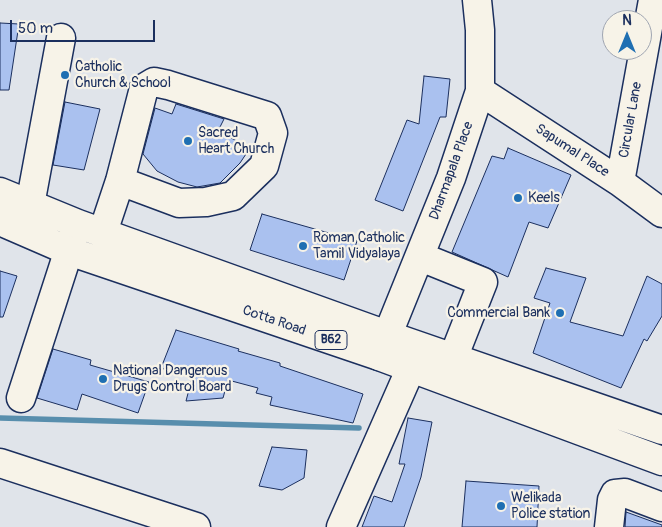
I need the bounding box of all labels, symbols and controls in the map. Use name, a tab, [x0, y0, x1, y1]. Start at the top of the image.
scale bar	[12, 10, 158, 42]
north arrow	[602, 10, 652, 60]
text: N	[622, 12, 632, 29]
text: 50 m	[18, 19, 53, 38]
place label: Catholic Church & School	[75, 59, 171, 92]
marker: Catholic Church & School	[59, 69, 71, 81]
street label: Circular Lane	[616, 81, 646, 159]
street label: Dharmapala Place	[426, 120, 478, 222]
street label: Sapumal Place	[532, 121, 612, 181]
place label: Sacred Heart Church	[198, 125, 274, 158]
marker: Sacred Heart Church	[182, 135, 194, 147]
place label: Keels	[528, 190, 560, 206]
marker: Keels	[512, 192, 524, 204]
place label: Roman Catholic Tamil Vidyalaya	[313, 230, 405, 262]
marker: Roman Catholic Tamil Vidyalaya	[297, 240, 309, 252]
street label: Cotta Road	[240, 302, 308, 340]
place label: Commercial Bank	[447, 305, 550, 321]
marker: Commercial Bank	[554, 307, 566, 319]
road number: B62	[315, 330, 347, 350]
place label: National Dangerous Drugs Control Board	[113, 363, 232, 396]
marker: National Dangerous Drugs Control Board	[97, 373, 109, 385]
place label: Welikada Police station	[511, 490, 591, 522]
marker: Welikada Police station	[495, 500, 507, 512]

